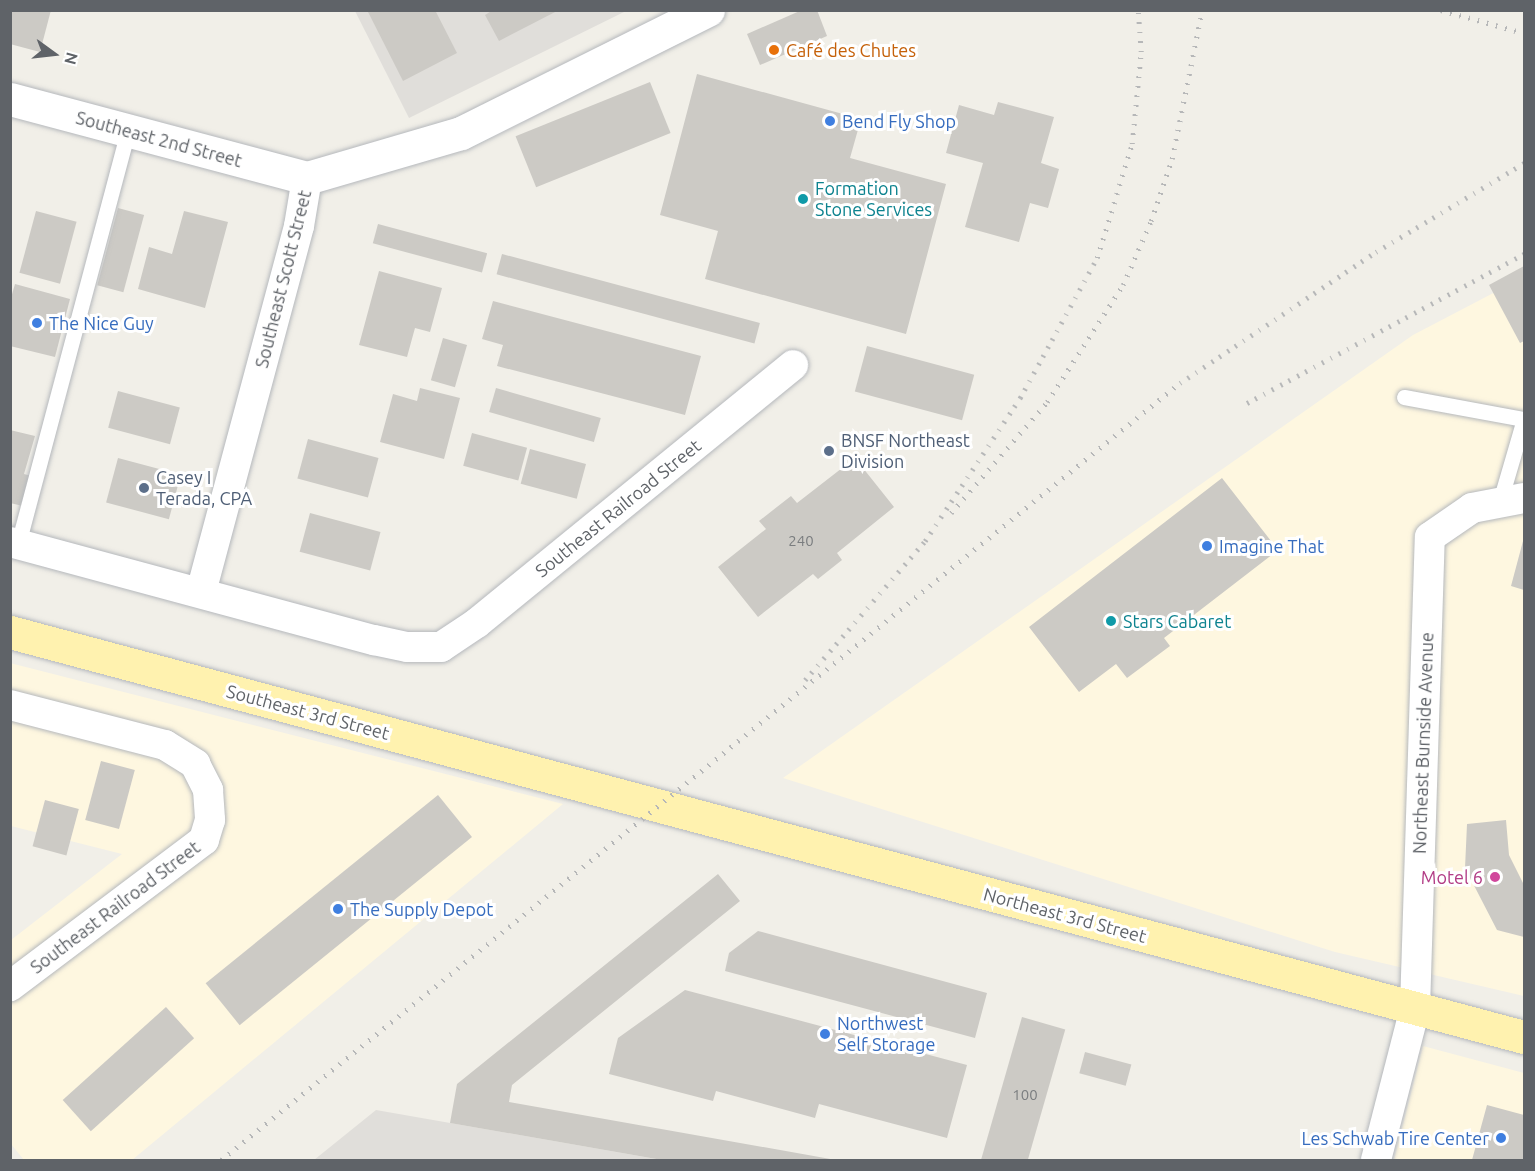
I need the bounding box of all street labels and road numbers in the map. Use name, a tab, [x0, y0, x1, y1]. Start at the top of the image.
street label: Southeast 2nd Street	[74, 106, 244, 172]
street label: Southeast Scott Street	[250, 188, 316, 370]
street label: Southeast Railroad Street	[531, 435, 705, 581]
street label: Northeast Burnside Avenue	[1408, 632, 1438, 854]
street label: Southeast 3rd Street	[224, 680, 392, 744]
street label: Southeast Railroad Street	[26, 836, 204, 978]
street label: Northeast 3rd Street	[981, 883, 1149, 947]

